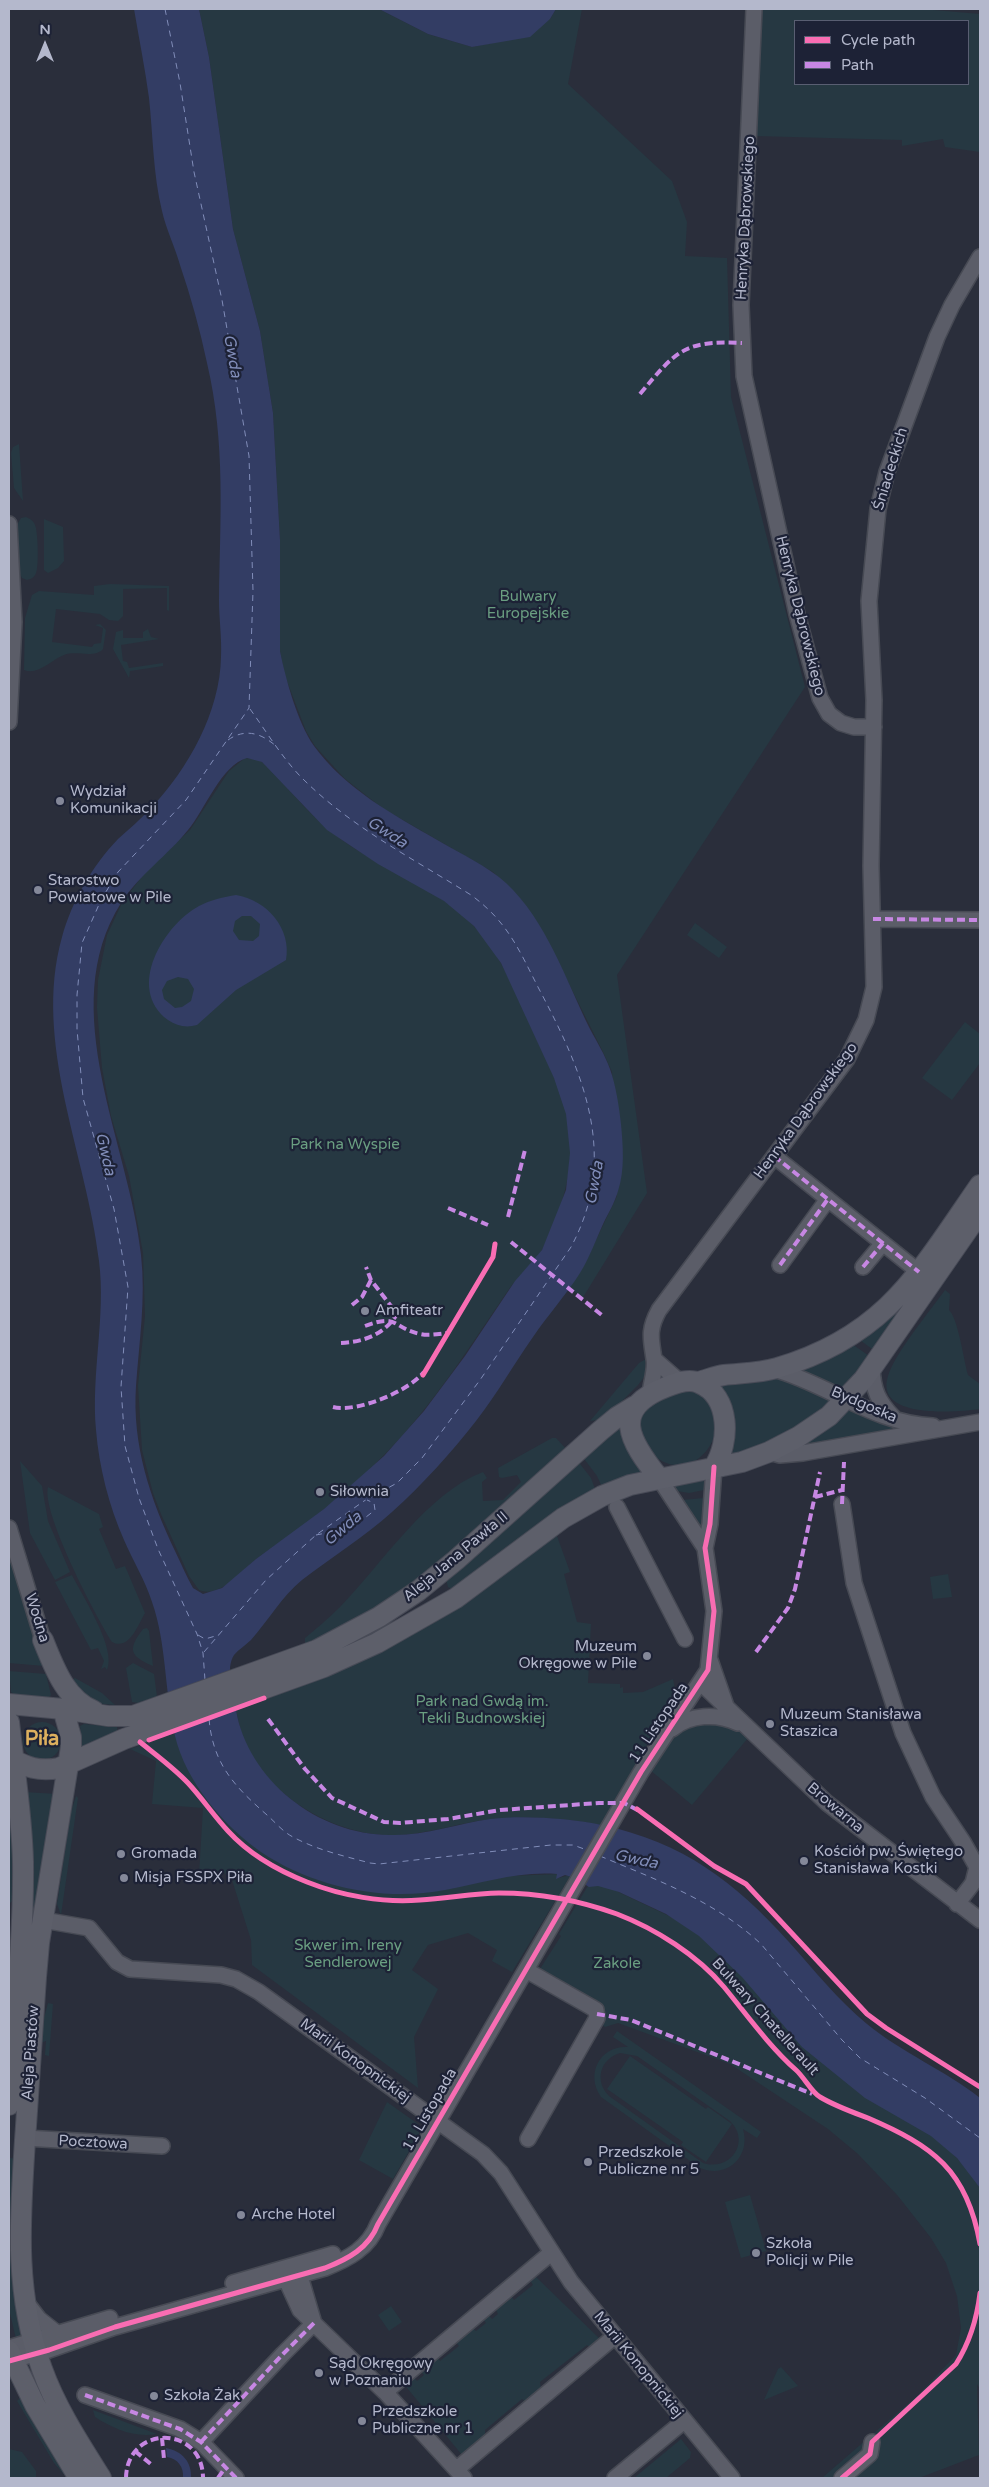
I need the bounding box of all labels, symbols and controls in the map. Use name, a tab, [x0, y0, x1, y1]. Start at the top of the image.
north arrow	[20, 20, 70, 70]
legend	[794, 20, 969, 85]
text: N	[39, 21, 51, 38]
text: Cycle path	[841, 31, 915, 49]
text: Path	[841, 56, 874, 74]
street label: Henryka Dąbrowskiego	[733, 135, 759, 301]
water label: Gwda	[219, 333, 245, 379]
street label: Śniadeckich	[870, 426, 912, 512]
street label: Henryka Dąbrowskiego	[771, 534, 829, 698]
park label: Bulwary Europejskie	[487, 588, 569, 623]
place label: Wydział Komunikacji	[70, 783, 157, 818]
marker: Wydział Komunikacji	[54, 795, 66, 807]
water label: Gwda	[363, 813, 411, 853]
place label: Starostwo Powiatowe w Pile	[48, 872, 171, 907]
marker: Starostwo Powiatowe w Pile	[32, 884, 44, 896]
street label: Henryka Dąbrowskiego	[750, 1039, 862, 1183]
water label: Gwda	[91, 1131, 119, 1177]
park label: Park na Wyspie	[290, 1136, 400, 1154]
water label: Gwda	[582, 1160, 608, 1206]
place label: Amfiteatr	[375, 1302, 443, 1320]
marker: Amfiteatr	[359, 1305, 371, 1317]
street label: Bydgoska	[828, 1383, 900, 1427]
place label: Siłownia	[330, 1483, 389, 1501]
marker: Siłownia	[314, 1486, 326, 1498]
water label: Gwda	[320, 1508, 366, 1550]
street label: Aleja Jana Pawła II	[400, 1508, 512, 1606]
street label: Wodna	[21, 1591, 53, 1645]
place label: Muzeum Okręgowe w Pile	[518, 1638, 637, 1673]
marker: Muzeum Okręgowe w Pile	[641, 1650, 653, 1662]
street label: 11 Listopada	[626, 1680, 692, 1766]
park label: Park nad Gwdą im. Tekli Budnowskiej	[415, 1693, 549, 1728]
place label: Muzeum Stanisława Staszica	[780, 1706, 922, 1741]
marker: Muzeum Stanisława Staszica	[764, 1718, 776, 1730]
district label: Piła	[25, 1728, 59, 1752]
street label: Browarna	[803, 1779, 867, 1837]
place label: Kościół pw. Świętego Stanisława Kostki	[814, 1843, 963, 1878]
place label: Gromada	[131, 1845, 197, 1863]
water label: Gwda	[613, 1846, 659, 1874]
marker: Gromada	[115, 1848, 127, 1860]
marker: Kościół pw. Świętego Stanisława Kostki	[798, 1855, 810, 1867]
place label: Misja FSSPX Piła	[134, 1869, 253, 1887]
marker: Misja FSSPX Piła	[118, 1872, 130, 1884]
park label: Skwer im. Ireny Sendlerowej	[294, 1937, 402, 1972]
park label: Zakole	[593, 1955, 641, 1973]
street label: Bulwary Chatellerault	[708, 1955, 822, 2079]
street label: Aleja Piastów	[19, 2005, 43, 2101]
street label: Marii Konopnickiej	[296, 2015, 414, 2107]
street label: 11 Listopada	[399, 2065, 461, 2155]
street label: Pocztowa	[58, 2132, 128, 2154]
place label: Przedszkole Publiczne nr 5	[598, 2144, 699, 2179]
marker: Przedszkole Publiczne nr 5	[582, 2156, 594, 2168]
place label: Arche Hotel	[251, 2206, 335, 2224]
marker: Arche Hotel	[235, 2209, 247, 2221]
place label: Szkoła Policji w Pile	[766, 2235, 854, 2270]
marker: Szkoła Policji w Pile	[750, 2247, 762, 2259]
street label: Marii Konopnickiej	[589, 2308, 687, 2422]
place label: Sąd Okręgowy w Poznaniu	[329, 2355, 433, 2390]
marker: Sąd Okręgowy w Poznaniu	[313, 2367, 325, 2379]
place label: Szkoła Żak	[164, 2387, 240, 2405]
marker: Szkoła Żak	[148, 2390, 160, 2402]
place label: Przedszkole Publiczne nr 1	[372, 2403, 473, 2438]
marker: Przedszkole Publiczne nr 1	[356, 2415, 368, 2427]

